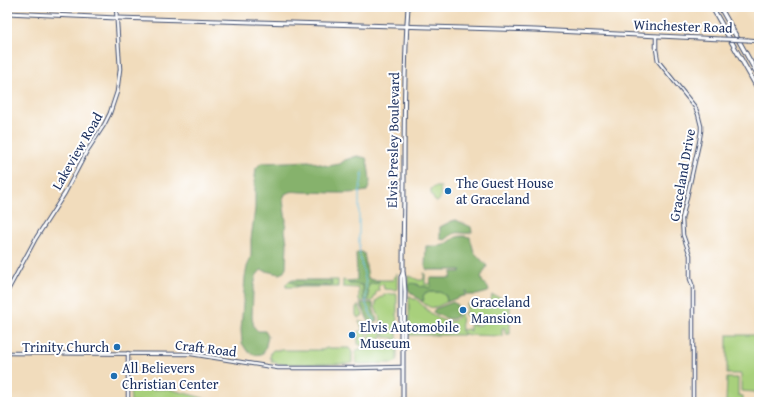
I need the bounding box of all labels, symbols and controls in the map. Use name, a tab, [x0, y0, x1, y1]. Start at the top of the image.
street label: Winchester Road	[633, 14, 734, 38]
street label: Elvis Presley Boulevard	[382, 71, 404, 208]
street label: Lakeview Road	[47, 108, 108, 194]
street label: Graceland Drive	[664, 127, 700, 223]
place label: The Guest House at Graceland	[456, 173, 554, 209]
marker: The Guest House at Graceland	[443, 186, 453, 196]
place label: Graceland Mansion	[471, 292, 531, 328]
marker: Graceland Mansion	[458, 305, 468, 315]
place label: Elvis Automobile Museum	[360, 317, 459, 353]
marker: Elvis Automobile Museum	[347, 330, 357, 340]
street label: Craft Road	[174, 334, 238, 362]
place label: Trinity Church	[22, 337, 109, 357]
marker: Trinity Church	[112, 342, 122, 352]
place label: All Believers Christian Center	[122, 358, 219, 394]
marker: All Believers Christian Center	[109, 371, 119, 381]

